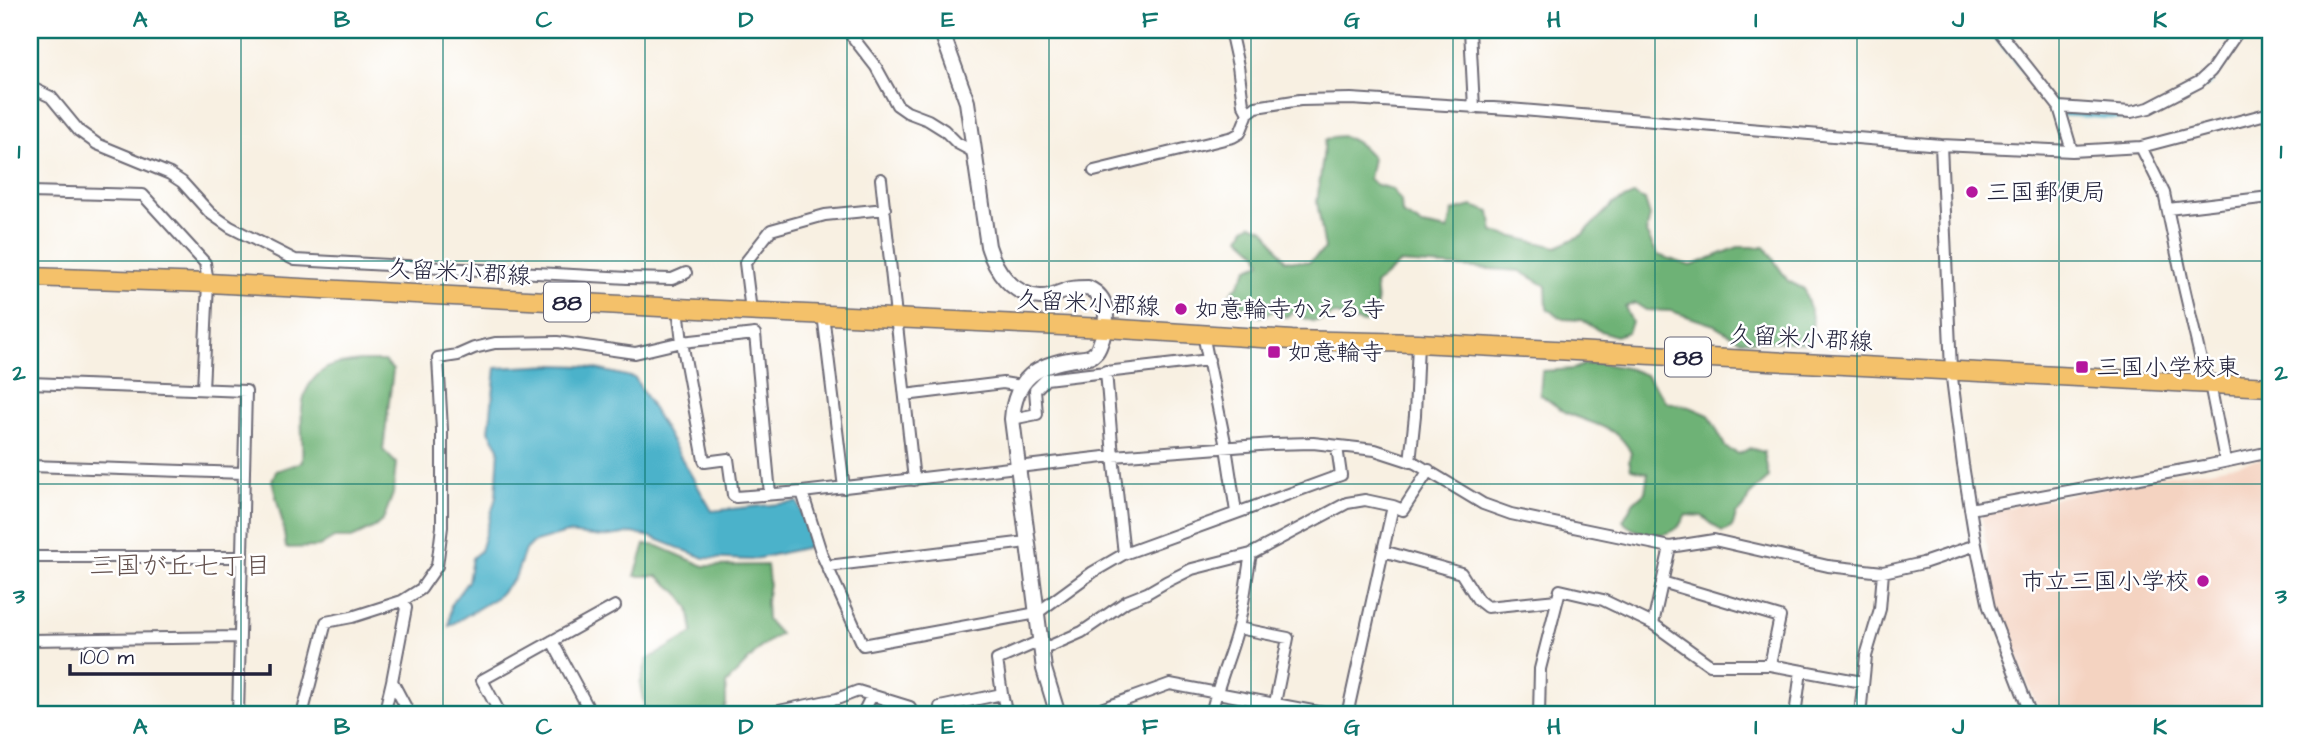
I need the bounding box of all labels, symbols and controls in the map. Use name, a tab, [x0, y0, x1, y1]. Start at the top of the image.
text: A	[133, 4, 148, 36]
text: B	[334, 4, 351, 36]
text: C	[536, 4, 553, 36]
text: D	[739, 4, 754, 36]
text: E	[941, 4, 955, 36]
text: F	[1142, 4, 1159, 36]
text: G	[1344, 4, 1360, 36]
text: H	[1547, 4, 1561, 36]
text: I	[1754, 4, 1758, 36]
text: J	[1951, 4, 1965, 36]
text: K	[2153, 4, 2168, 36]
text: 1	[18, 135, 21, 167]
text: 1	[2280, 135, 2283, 167]
place label: 三国郵便局	[1986, 176, 2106, 210]
marker: 三国郵便局	[1964, 184, 1980, 200]
street label: 久留米小郡線	[386, 252, 532, 294]
road number: 88	[544, 282, 590, 322]
street label: 久留米小郡線	[1015, 283, 1161, 325]
place label: 如意輪寺かえる寺	[1195, 293, 1386, 327]
marker: 如意輪寺かえる寺	[1173, 301, 1189, 317]
street label: 久留米小郡線	[1728, 318, 1874, 360]
place label: 如意輪寺	[1288, 336, 1384, 370]
road number: 88	[1665, 338, 1711, 376]
marker: 如意輪寺	[1266, 344, 1282, 360]
place label: 三国小学校東	[2096, 351, 2240, 385]
text: 2	[11, 357, 26, 389]
text: 2	[2273, 357, 2288, 389]
marker: 三国小学校東	[2074, 359, 2090, 375]
district label: 三国が丘七丁目	[89, 548, 271, 584]
place label: 市立三国小学校	[2021, 565, 2189, 599]
marker: 市立三国小学校	[2195, 573, 2211, 589]
text: 3	[12, 580, 25, 612]
text: 3	[2274, 580, 2287, 612]
scale bar	[70, 633, 270, 677]
text: 100 m	[80, 643, 135, 672]
text: A	[133, 711, 148, 743]
text: B	[334, 711, 351, 743]
text: C	[536, 711, 553, 743]
text: D	[739, 711, 754, 743]
text: E	[941, 711, 955, 743]
text: F	[1142, 711, 1159, 743]
text: G	[1344, 711, 1360, 743]
text: H	[1547, 711, 1561, 743]
text: I	[1754, 711, 1758, 743]
text: J	[1951, 711, 1965, 743]
text: K	[2153, 711, 2168, 743]

